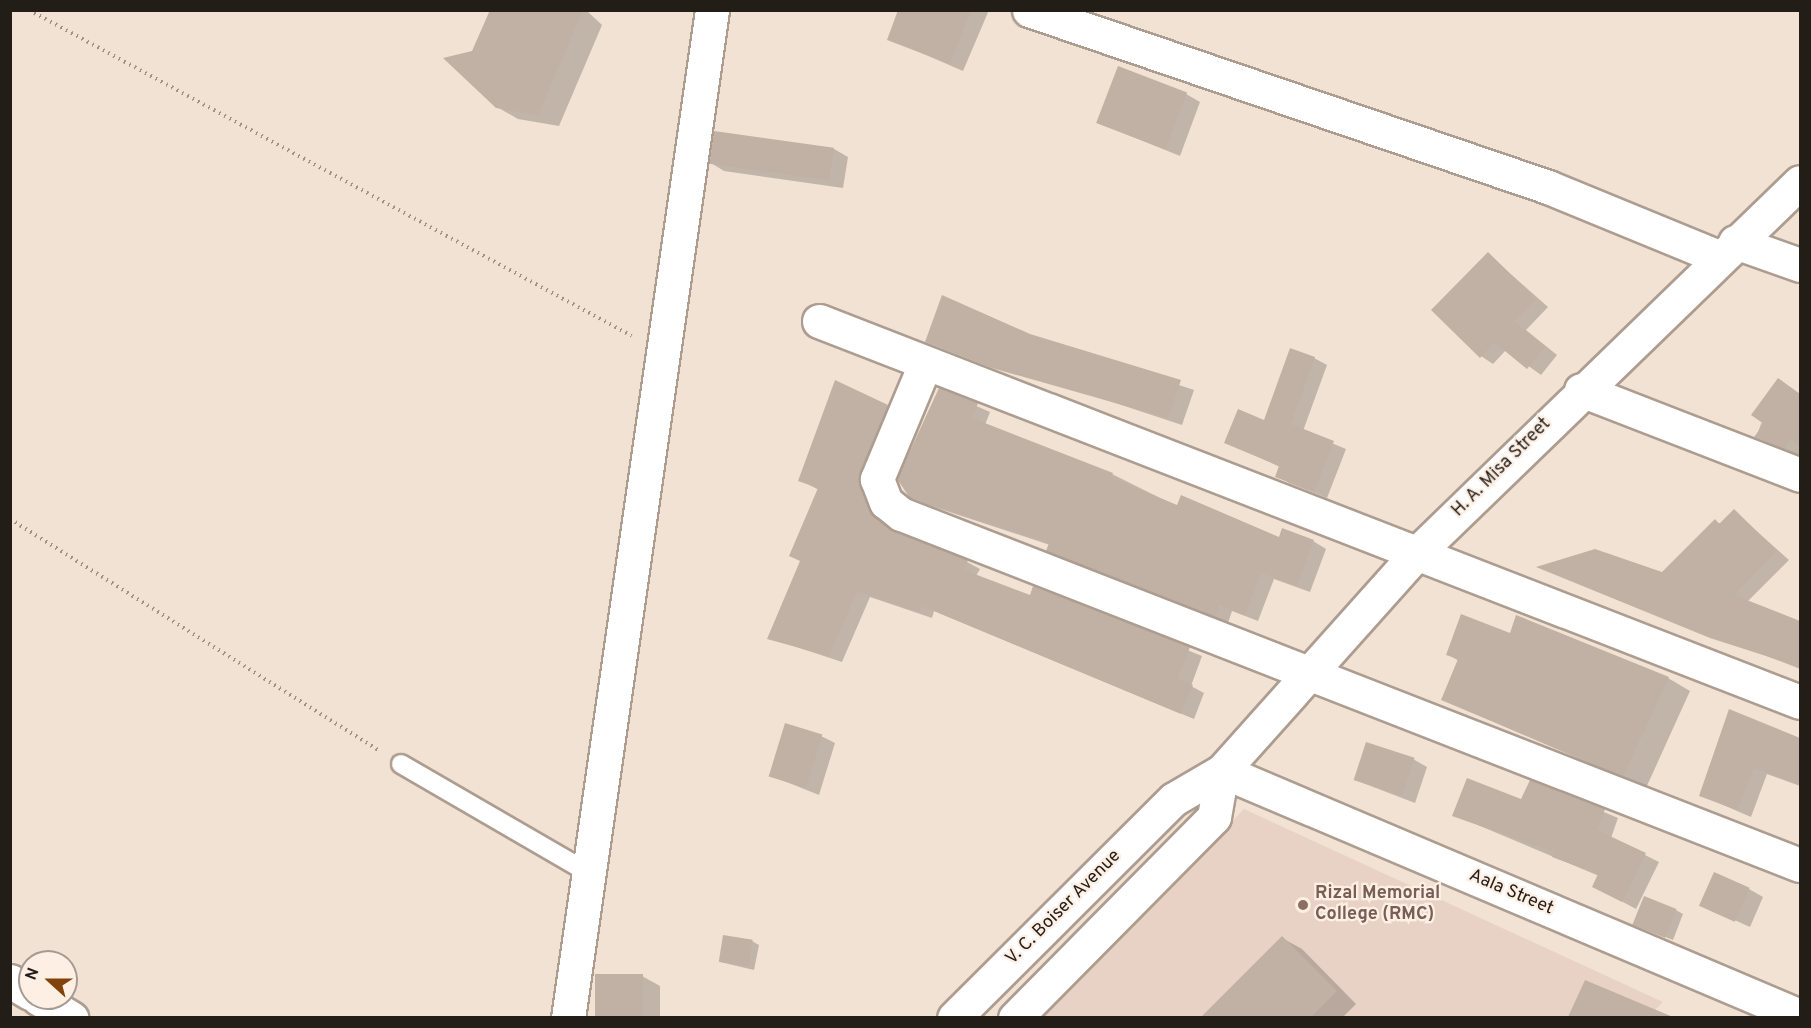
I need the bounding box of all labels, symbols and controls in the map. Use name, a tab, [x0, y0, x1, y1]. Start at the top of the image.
street label: H. A. Misa Street	[1448, 414, 1556, 522]
street label: V. C. Boiser Avenue	[1002, 846, 1126, 970]
street label: Aala Street	[1466, 866, 1556, 920]
place label: Rizal Memorial College (RMC)	[1315, 884, 1440, 926]
marker: Rizal Memorial College (RMC)	[1296, 898, 1310, 912]
north arrow	[18, 950, 78, 1010]
text: N	[22, 965, 44, 983]

